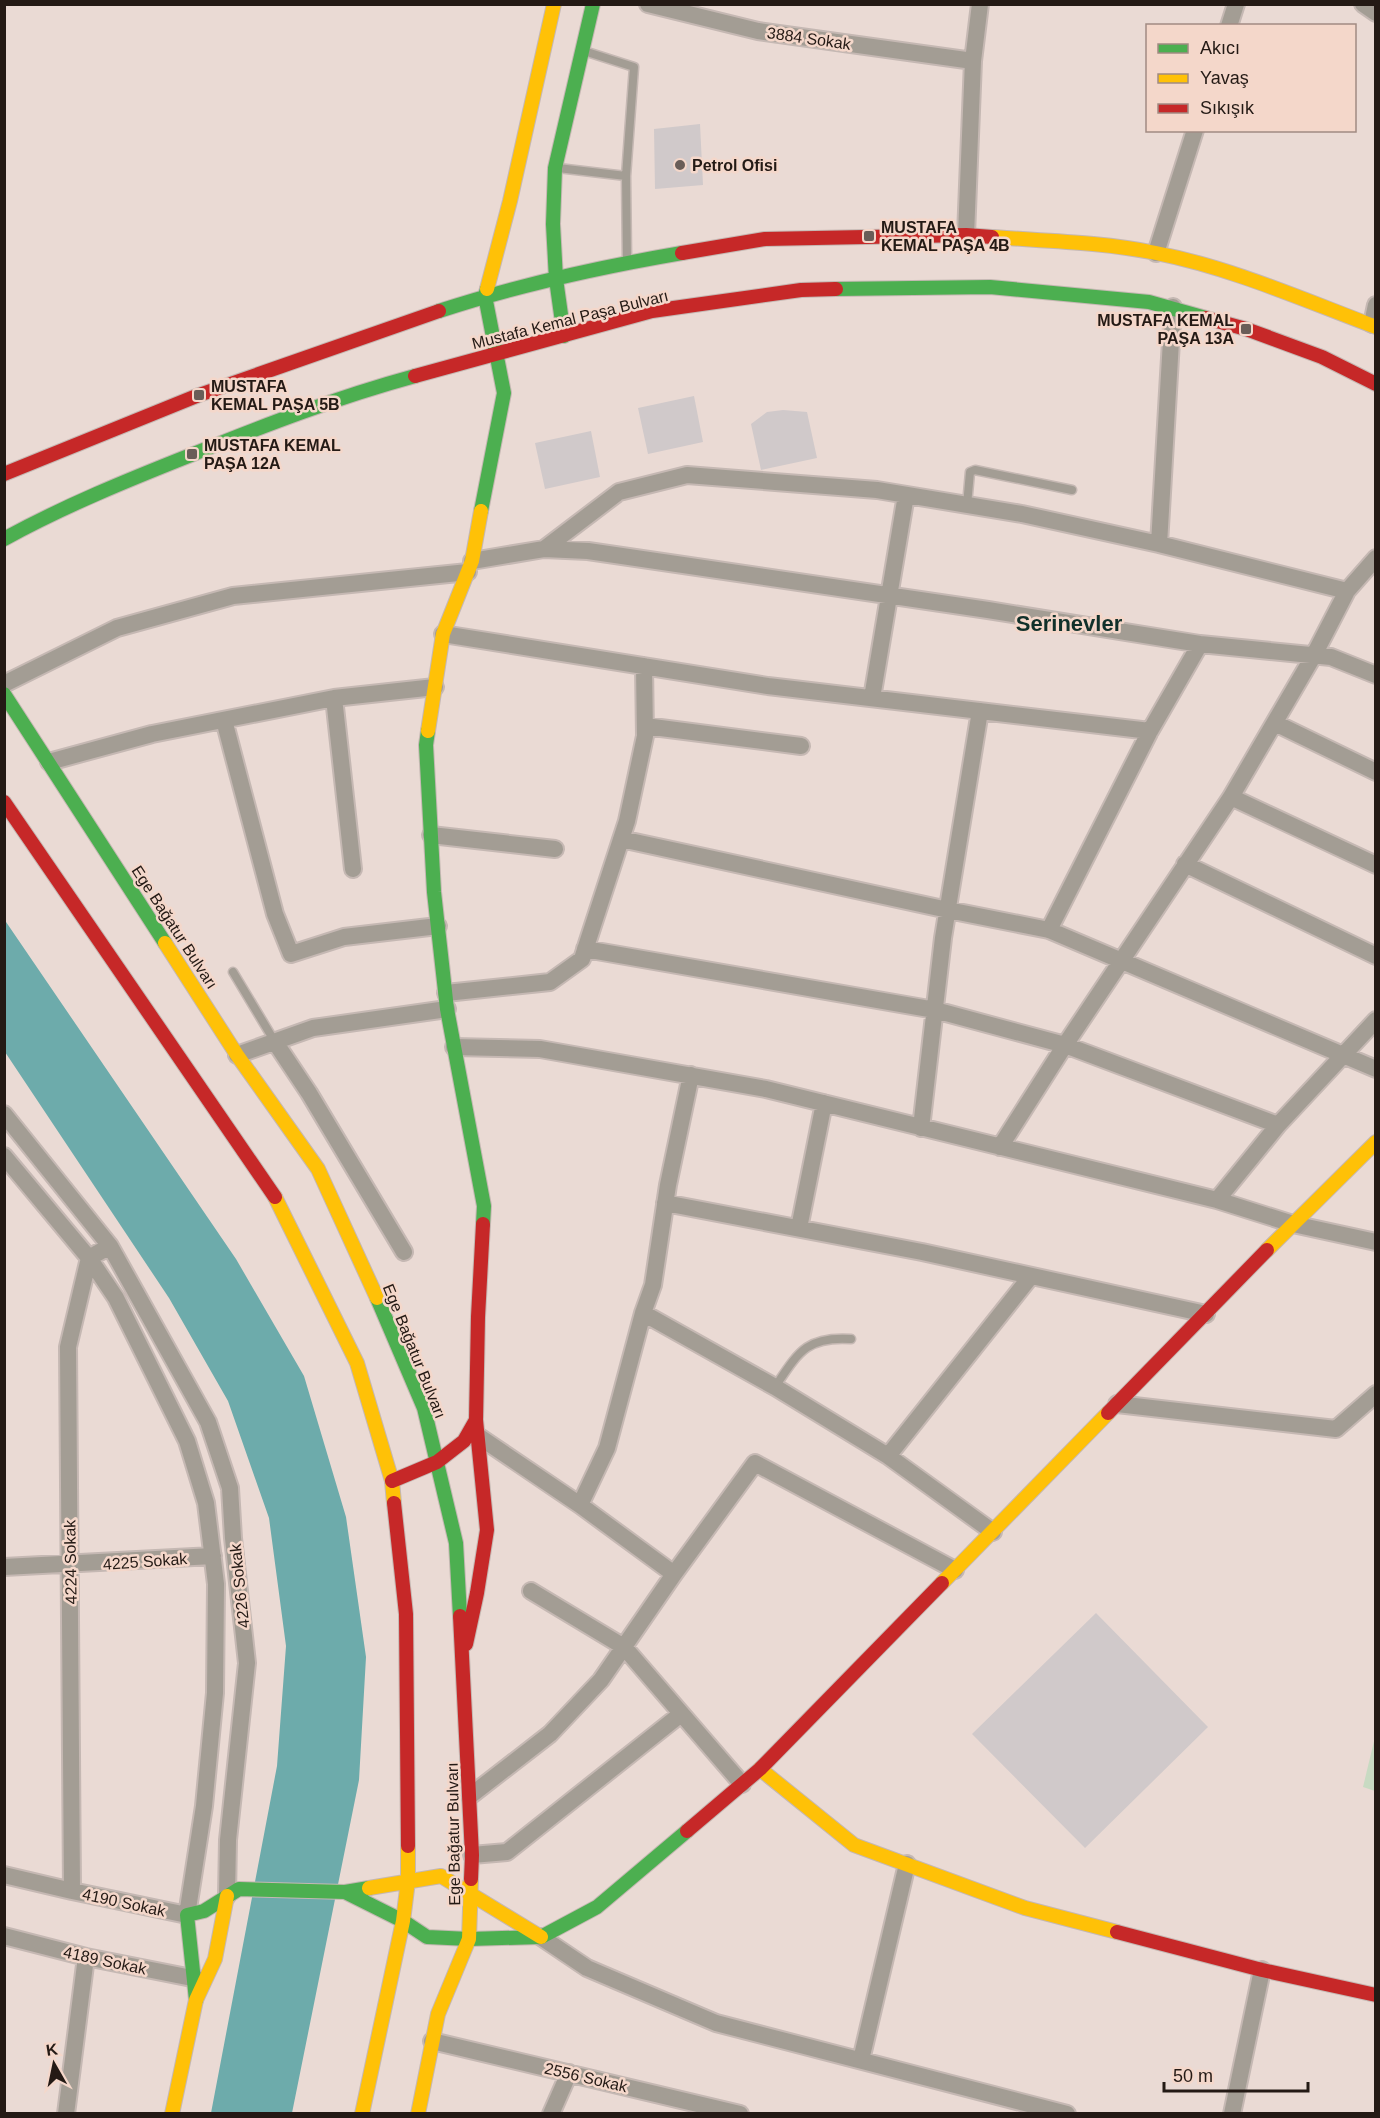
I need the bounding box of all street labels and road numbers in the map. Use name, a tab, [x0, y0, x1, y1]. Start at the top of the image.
street label: 3884 Sokak	[766, 24, 853, 53]
street label: Mustafa Kemal Paşa Bulvarı	[470, 287, 670, 352]
street label: Ege Bağatur Bulvarı	[128, 863, 221, 992]
street label: Ege Bağatur Bulvarı	[380, 1282, 449, 1421]
street label: 4224 Sokak	[61, 1519, 80, 1604]
street label: 4226 Sokak	[227, 1542, 252, 1629]
street label: 4225 Sokak	[102, 1550, 189, 1573]
street label: Ege Bağatur Bulvarı	[444, 1762, 463, 1906]
street label: 4190 Sokak	[81, 1885, 168, 1920]
street label: 4189 Sokak	[62, 1943, 149, 1978]
street label: 2556 Sokak	[543, 2060, 630, 2095]

